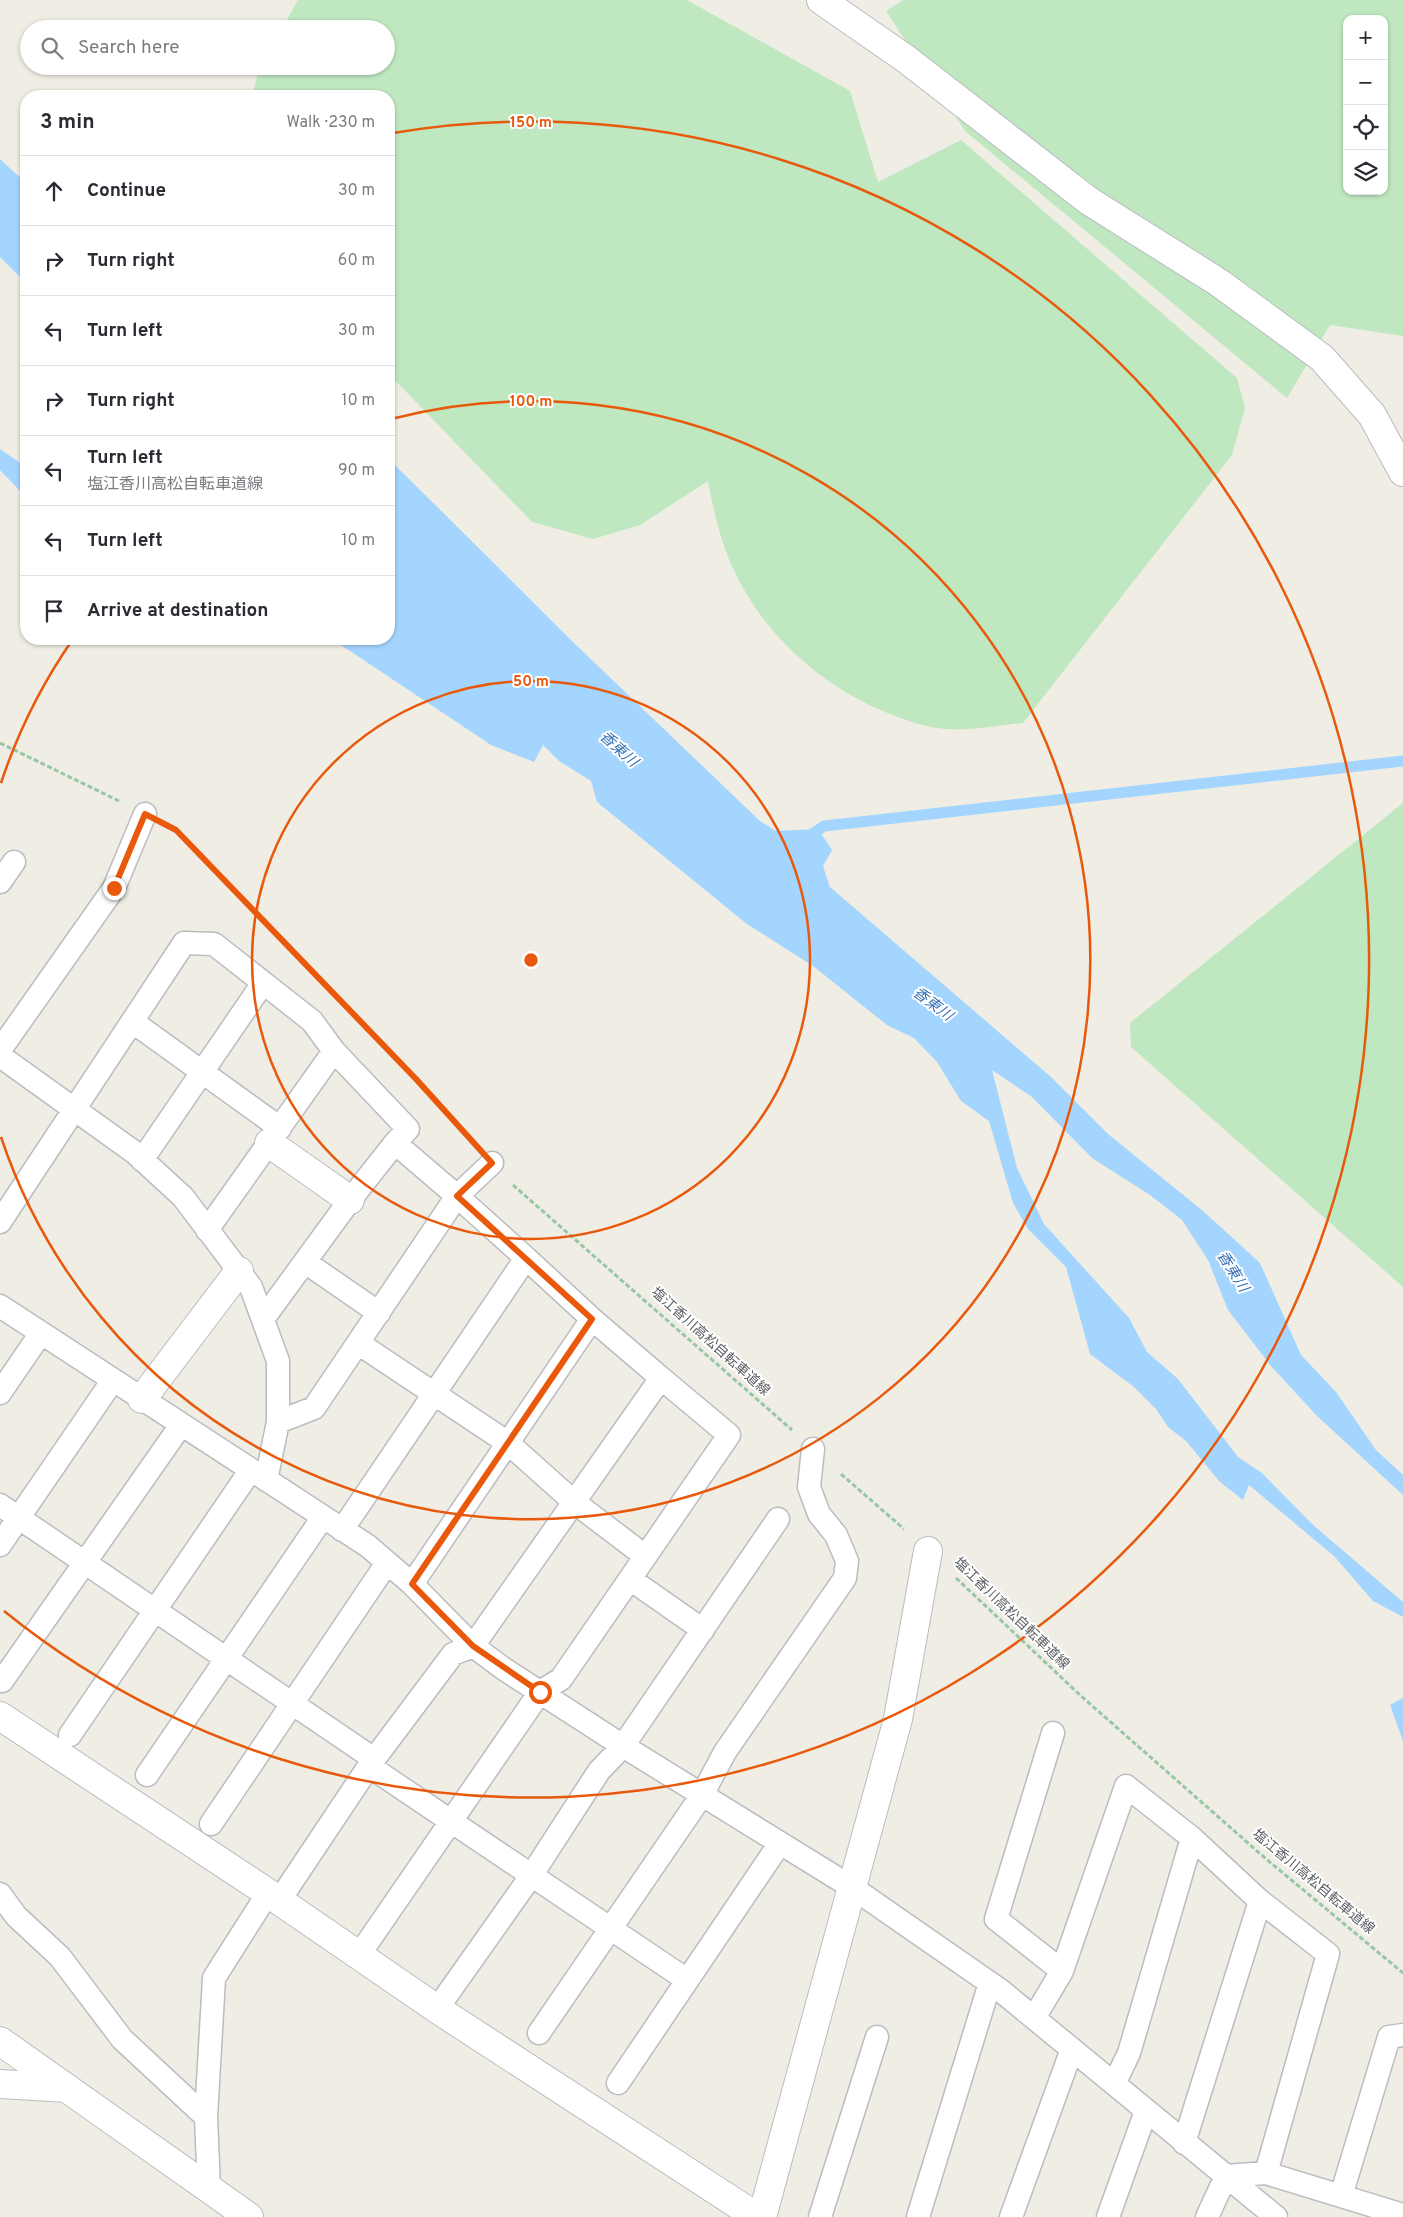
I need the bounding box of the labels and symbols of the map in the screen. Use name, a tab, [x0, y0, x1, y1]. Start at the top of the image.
text: 150 m	[510, 114, 552, 133]
text: 100 m	[510, 393, 552, 412]
text: 50 m	[513, 673, 549, 692]
water label: 香東川	[595, 728, 643, 773]
route end	[103, 877, 126, 900]
centre of rings	[522, 951, 540, 969]
water label: 香東川	[908, 984, 957, 1027]
water label: 香東川	[1212, 1248, 1253, 1298]
street label: 塩江香川高松自転車道線	[647, 1283, 774, 1400]
street label: 塩江香川高松自転車道線	[950, 1554, 1073, 1674]
route start	[529, 1681, 552, 1704]
street label: 塩江香川高松自転車道線	[1249, 1825, 1378, 1938]

